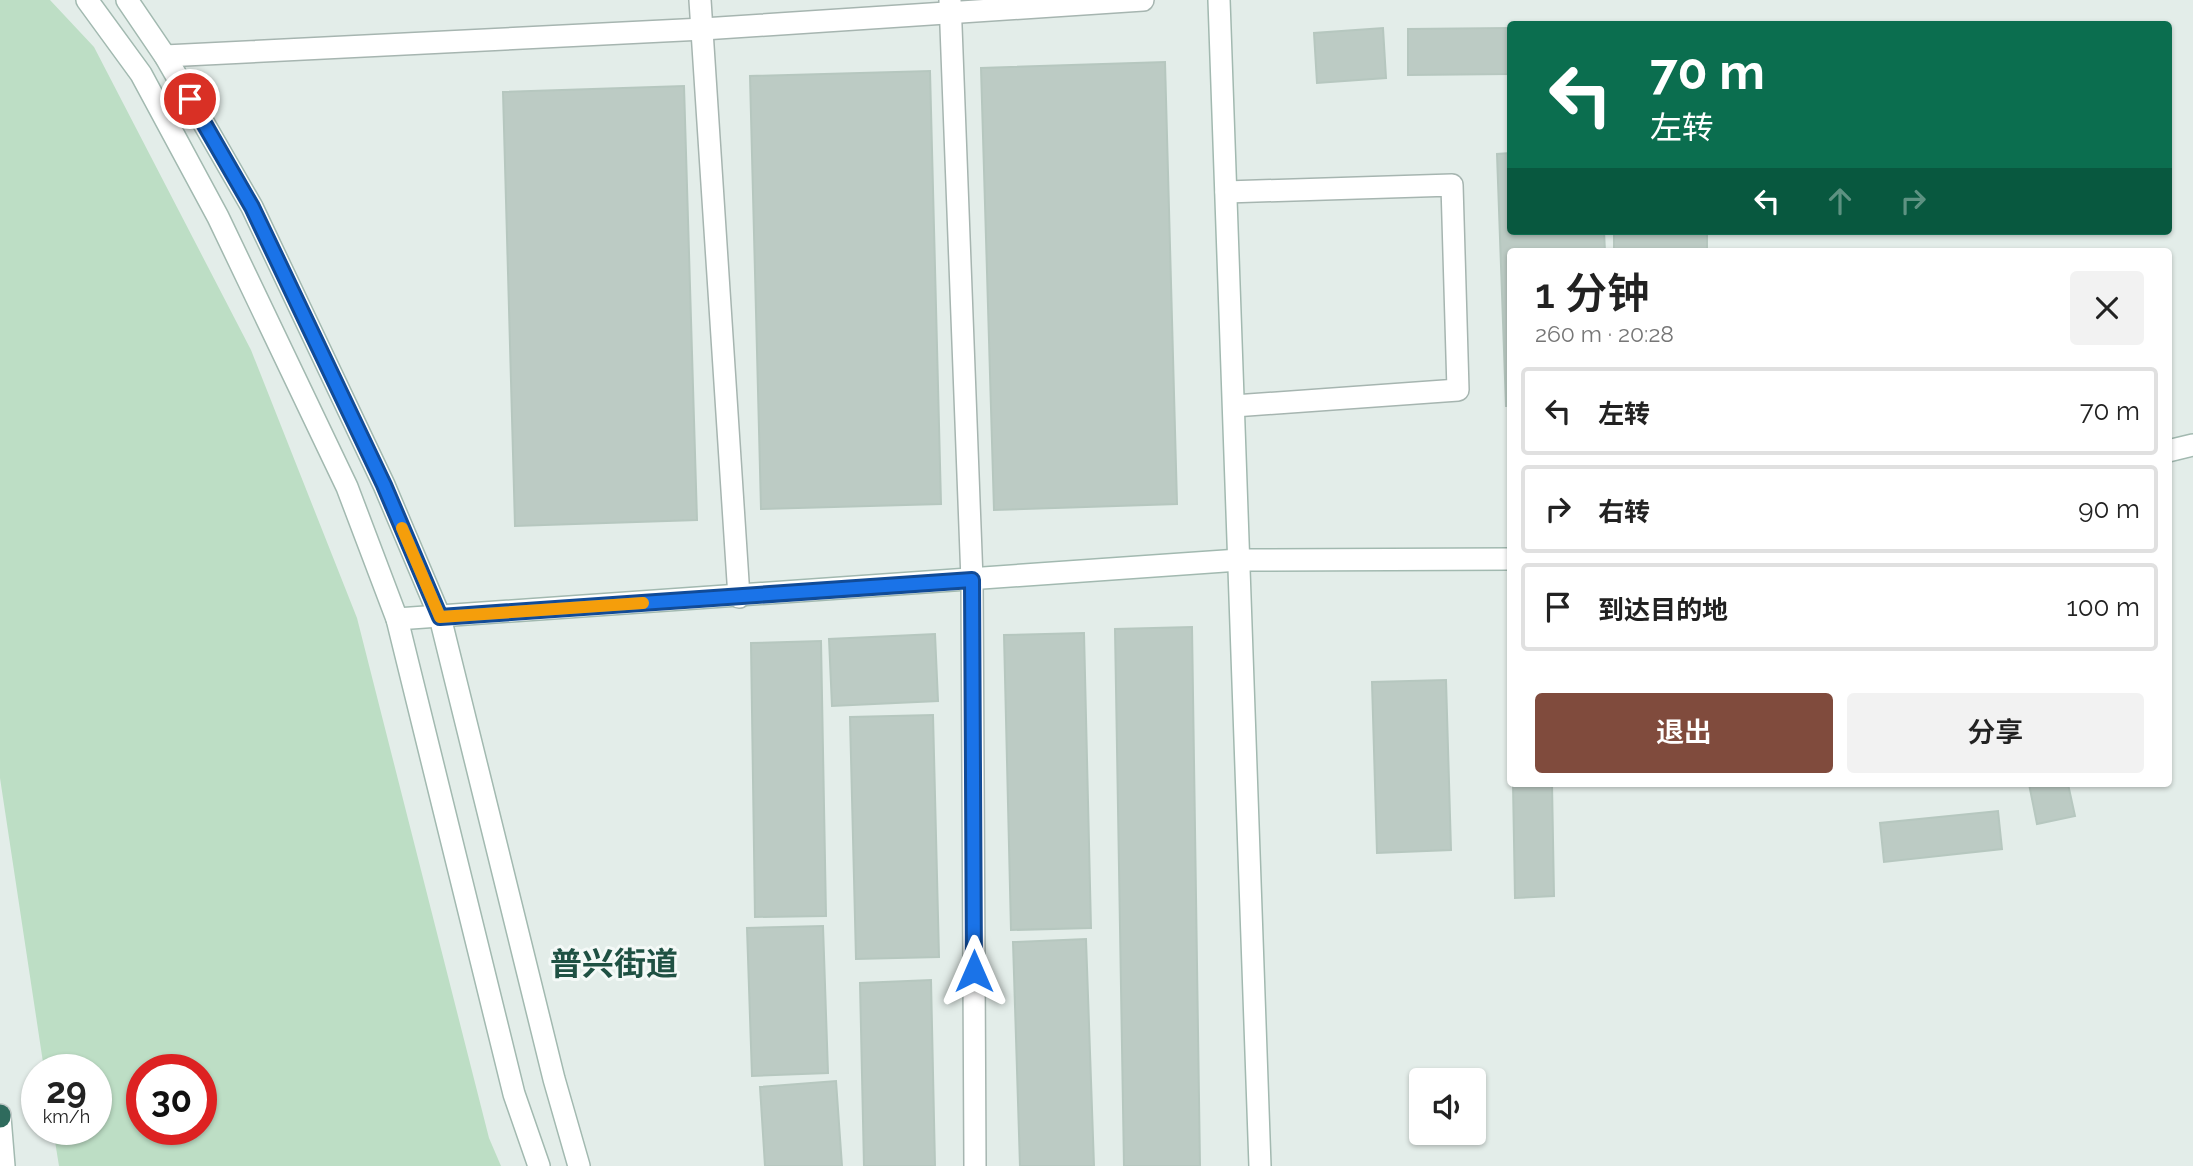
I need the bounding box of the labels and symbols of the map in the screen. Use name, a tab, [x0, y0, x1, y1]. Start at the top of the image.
pin	[160, 69, 220, 129]
position arrow	[937, 934, 1011, 1008]
district label: 普兴街道	[550, 945, 678, 982]
speed limit sign: 30	[126, 1054, 217, 1145]

